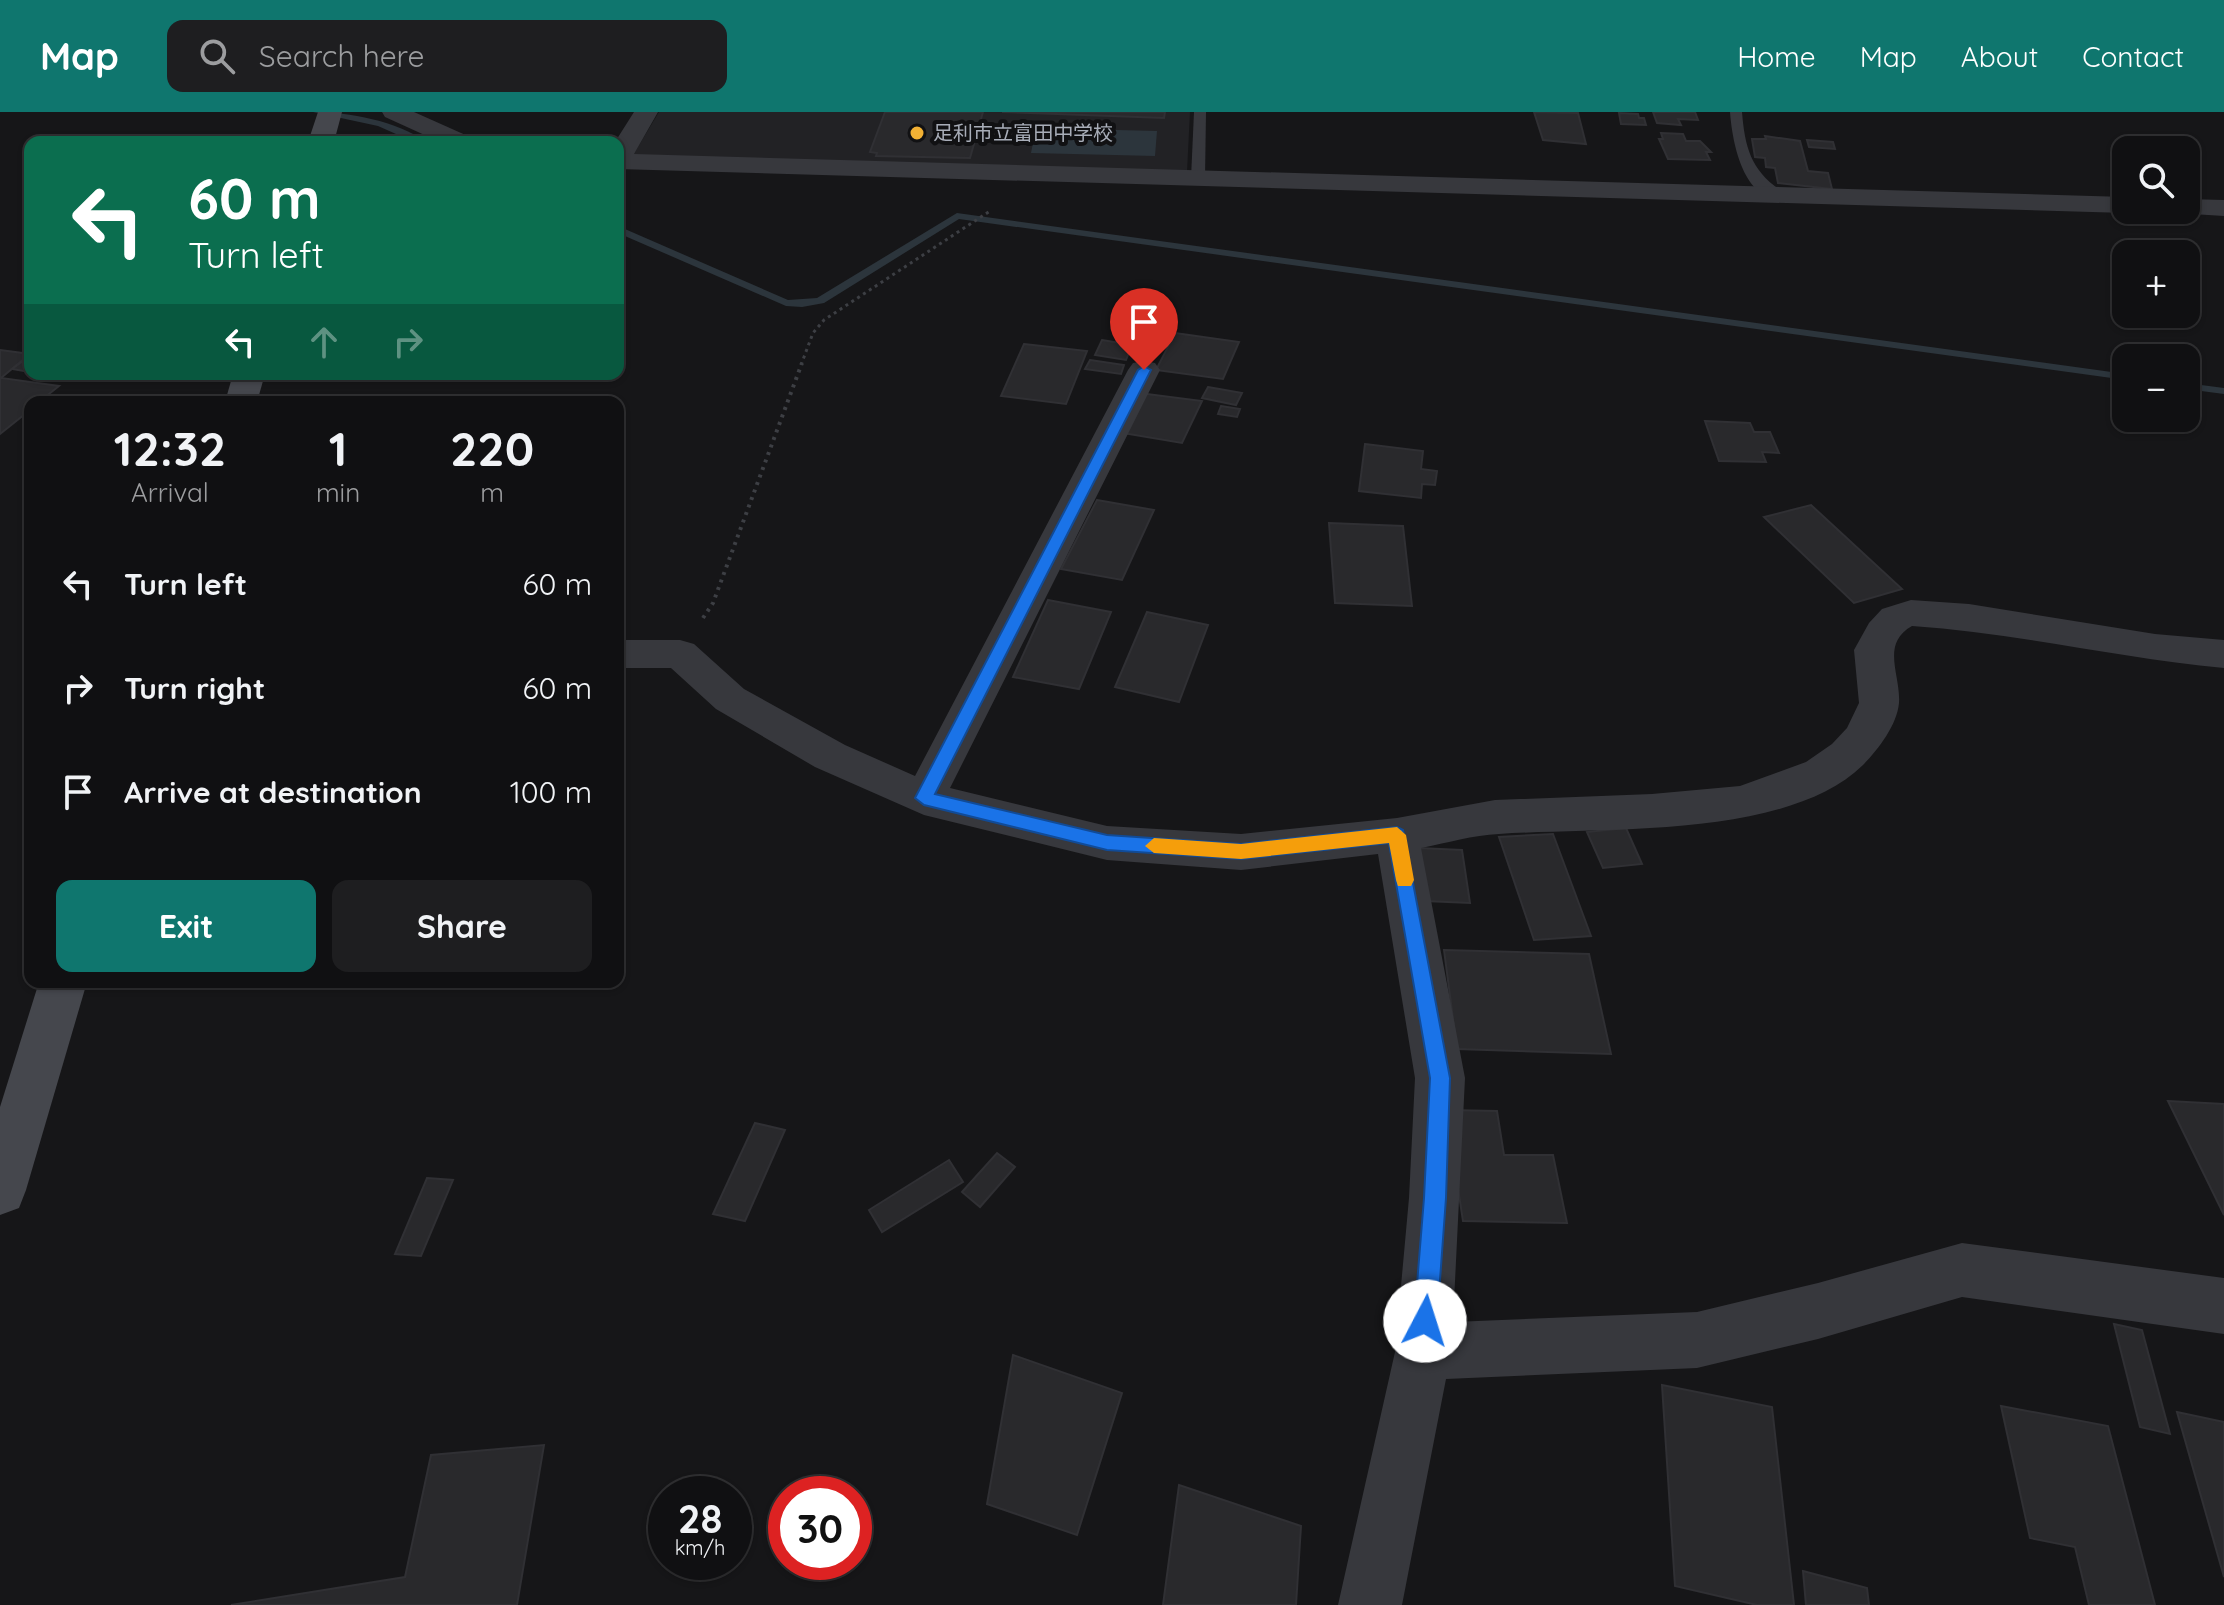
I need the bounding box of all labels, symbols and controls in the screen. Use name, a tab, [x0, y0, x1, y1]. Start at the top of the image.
search box	[167, 20, 727, 92]
text: Map	[40, 32, 119, 80]
icon: search	[195, 34, 239, 78]
text: Search here	[259, 37, 424, 75]
text: Home	[1737, 39, 1816, 74]
text: Map	[1860, 39, 1917, 74]
text: About	[1961, 39, 2038, 74]
text: Contact	[2082, 39, 2184, 74]
place label: 足利市立富田中学校	[933, 120, 1113, 145]
marker: 足利市立富田中学校	[908, 124, 926, 142]
map controls	[2112, 136, 2200, 432]
button: search	[2112, 136, 2200, 224]
text: 60 m	[188, 163, 321, 233]
icon: left	[56, 168, 160, 272]
text: Turn left	[188, 232, 324, 277]
button: +	[2112, 240, 2200, 328]
pin	[1110, 288, 1178, 370]
icon: arrive	[1122, 300, 1166, 344]
icon: left	[218, 320, 262, 364]
icon: ahead	[302, 320, 346, 364]
icon: right	[386, 320, 430, 364]
button: −	[2112, 344, 2200, 432]
text: 12:32	[114, 418, 226, 478]
text: 1	[329, 418, 347, 478]
text: 220	[450, 418, 534, 478]
text: Arrival	[131, 476, 209, 509]
text: min	[316, 476, 360, 509]
text: m	[480, 476, 504, 509]
icon: left	[56, 562, 100, 606]
text: Turn left	[124, 565, 247, 603]
text: 60 m	[522, 565, 592, 603]
icon: right	[56, 666, 100, 710]
text: Turn right	[124, 669, 265, 707]
text: 60 m	[522, 669, 592, 707]
icon: arrive	[56, 770, 100, 814]
text: Arrive at destination	[124, 773, 422, 811]
text: 100 m	[510, 773, 592, 811]
button: Exit	[56, 880, 316, 972]
button: Share	[332, 880, 592, 972]
position arrow	[1383, 1279, 1467, 1363]
speed limit sign: 30	[768, 1476, 872, 1580]
text: 28	[678, 1493, 722, 1543]
text: km/h	[675, 1535, 725, 1560]

